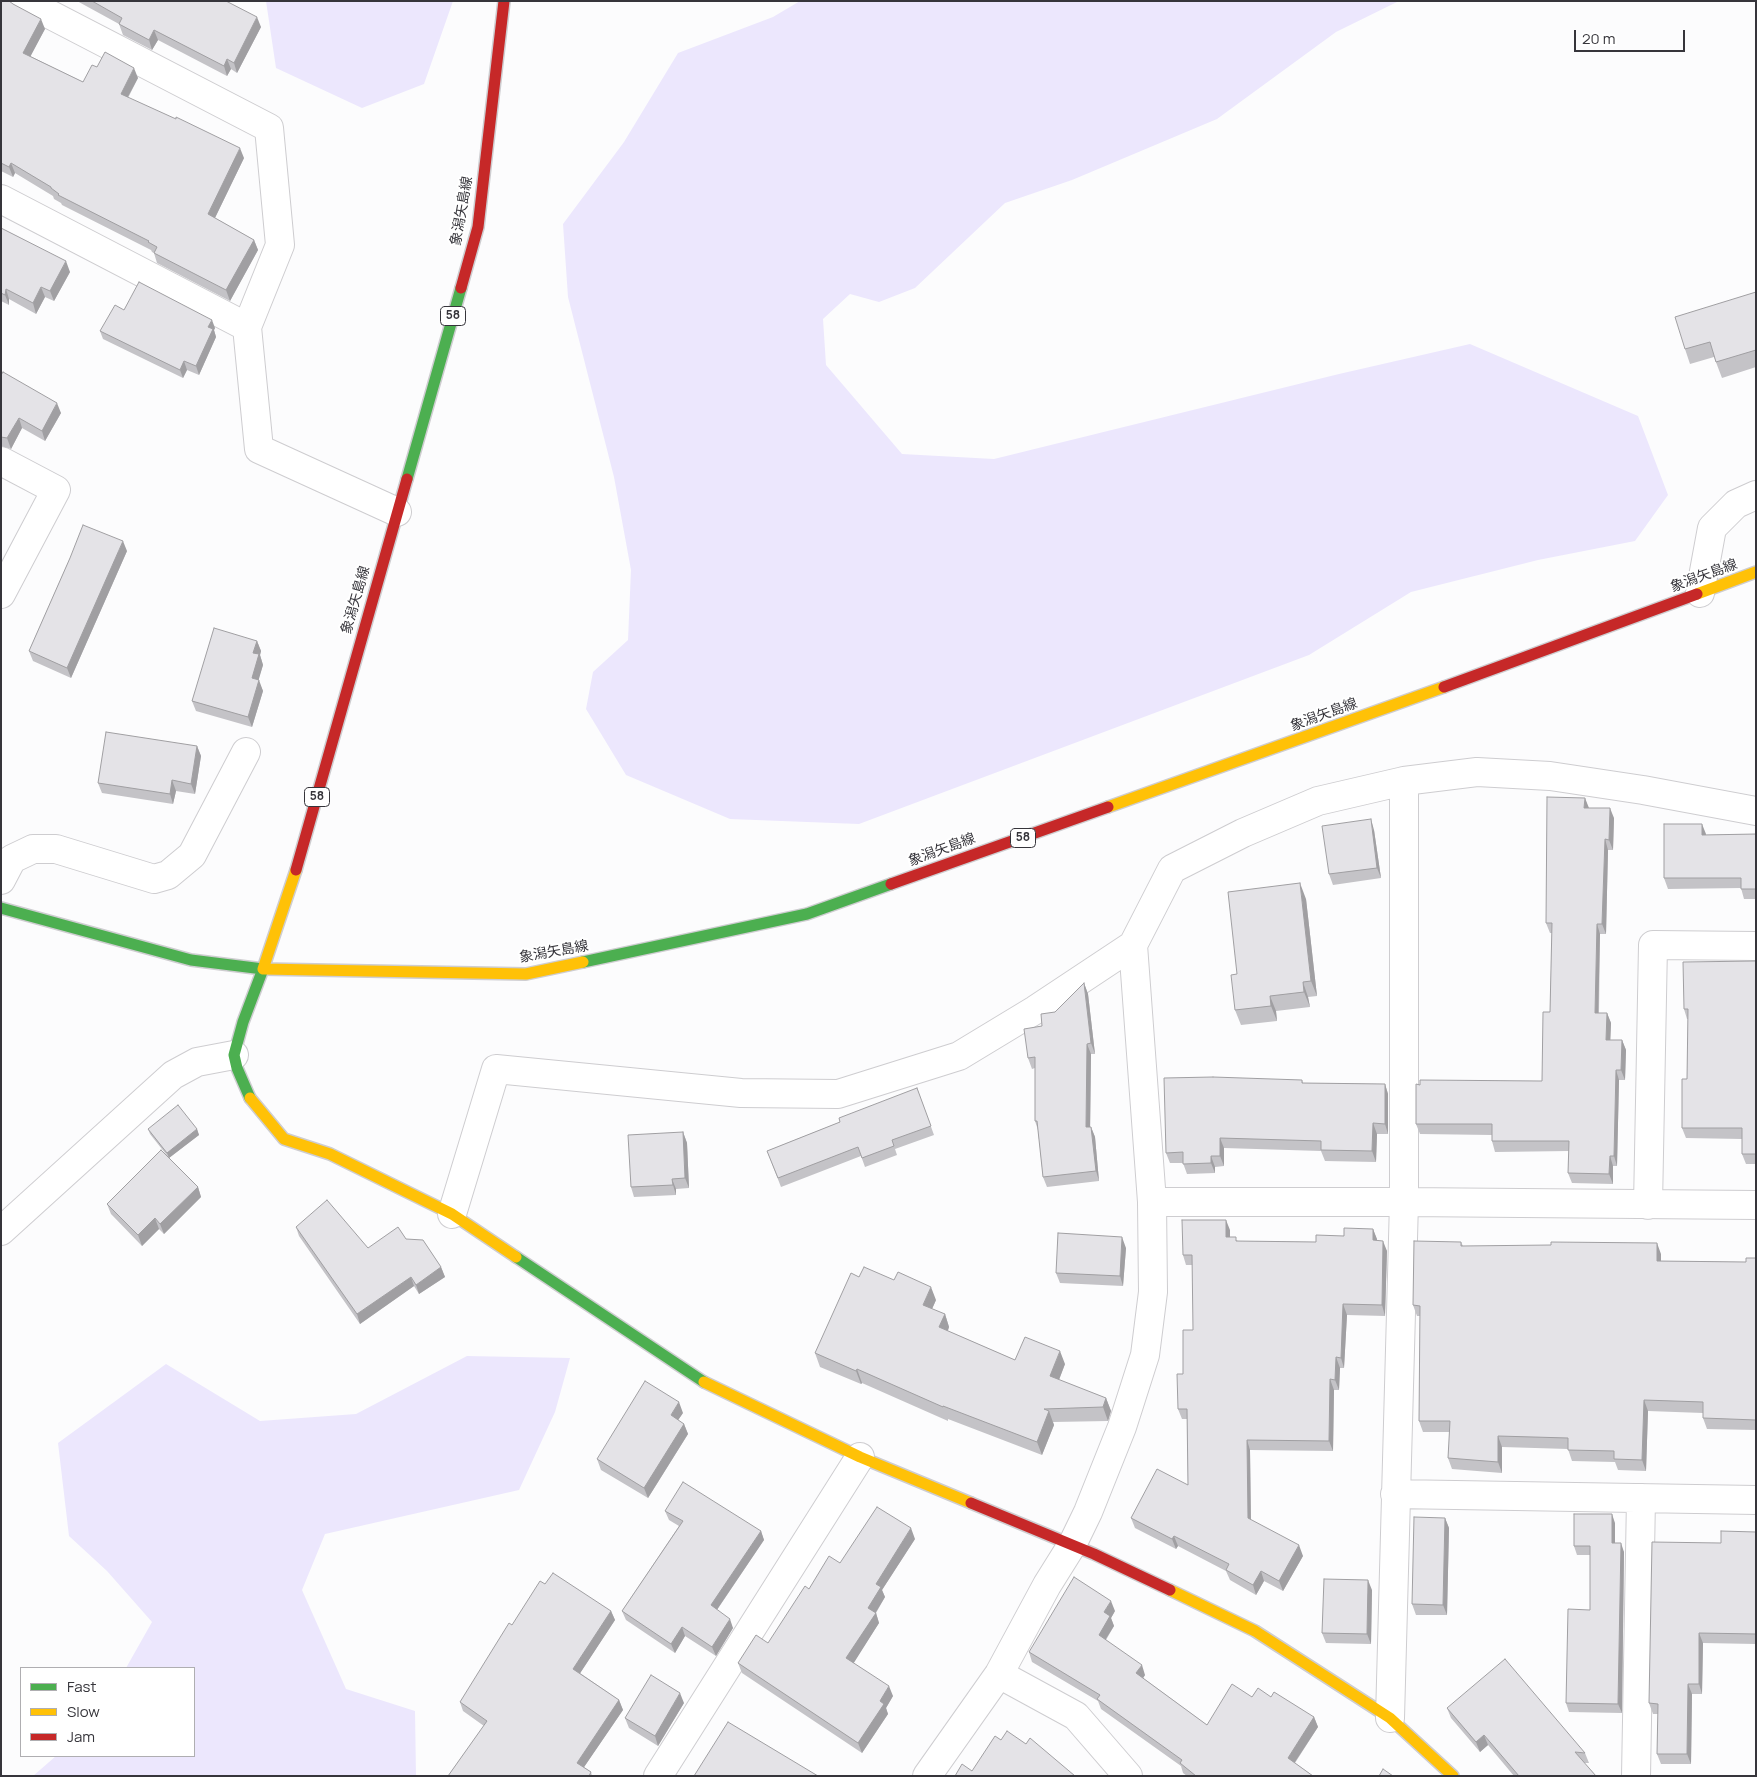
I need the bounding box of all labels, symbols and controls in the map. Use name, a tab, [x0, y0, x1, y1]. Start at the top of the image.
scale bar	[1577, 20, 1688, 52]
text: 20 m	[1582, 28, 1615, 49]
street label: 象潟矢島線	[448, 175, 476, 247]
road number: 58	[440, 306, 466, 326]
street label: 象潟矢島線	[1668, 556, 1740, 596]
street label: 象潟矢島線	[338, 564, 374, 636]
street label: 象潟矢島線	[1288, 695, 1360, 735]
road number: 58	[304, 788, 330, 806]
road number: 58	[1010, 828, 1036, 848]
street label: 象潟矢島線	[906, 830, 978, 870]
street label: 象潟矢島線	[518, 938, 590, 966]
legend	[20, 1667, 195, 1757]
text: Fast	[67, 1676, 96, 1697]
text: Slow	[67, 1701, 100, 1722]
text: Jam	[67, 1726, 95, 1747]

